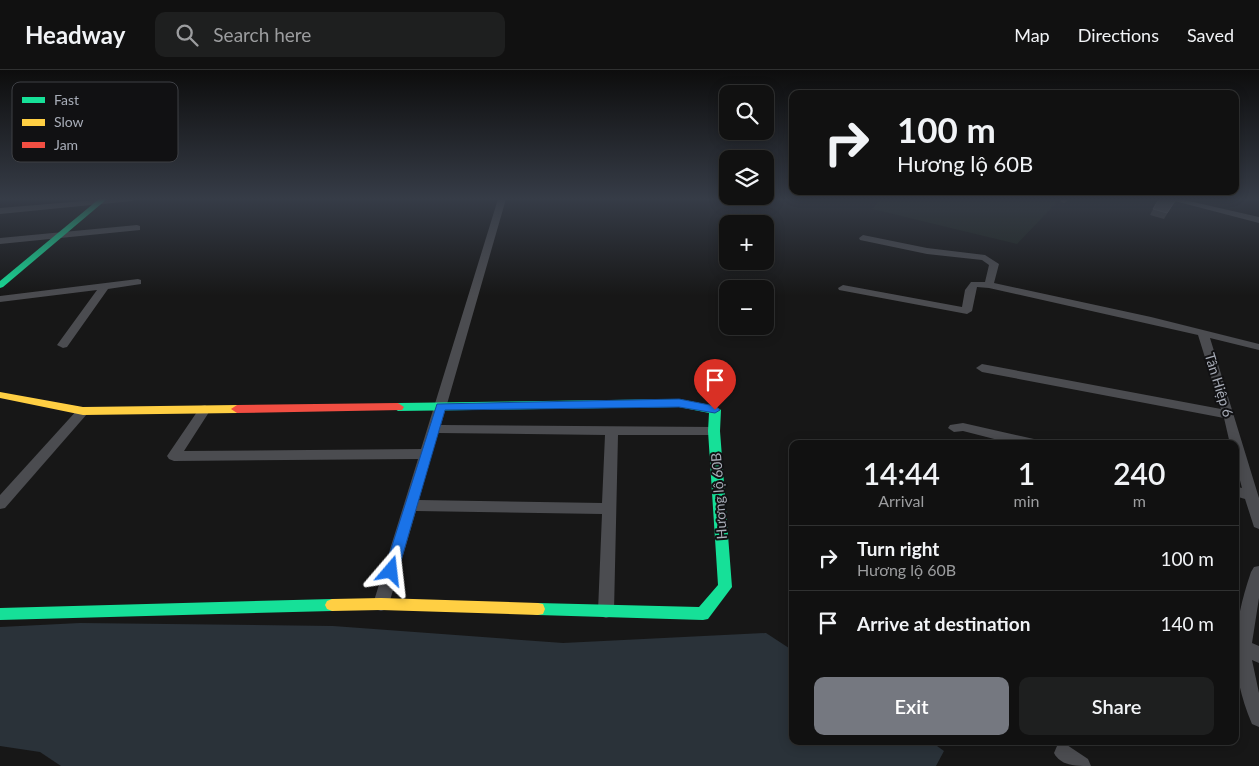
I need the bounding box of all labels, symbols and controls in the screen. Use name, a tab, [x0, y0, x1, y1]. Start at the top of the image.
search box	[155, 12, 505, 57]
text: Headway	[25, 20, 125, 49]
icon: search	[173, 21, 201, 49]
text: Search here	[213, 23, 311, 46]
text: Map	[1014, 24, 1050, 46]
text: Directions	[1078, 24, 1159, 46]
text: Saved	[1187, 24, 1234, 46]
legend	[12, 82, 178, 162]
map controls	[719, 85, 774, 335]
button: search	[719, 85, 774, 140]
text: Fast	[54, 91, 79, 108]
text: 100 m	[897, 108, 996, 150]
icon: right	[814, 110, 879, 175]
text: Slow	[54, 113, 84, 130]
text: Jam	[54, 136, 78, 153]
button: layers	[719, 150, 774, 205]
text: Hương lộ 60B	[897, 150, 1033, 177]
button: +	[719, 215, 774, 270]
button: −	[719, 280, 774, 335]
street label: Tân Hiệp 6	[1202, 351, 1237, 419]
pin	[694, 359, 736, 410]
icon: arrive	[701, 366, 729, 394]
street label: Hương lộ 60B	[707, 452, 730, 540]
text: 14:44	[863, 455, 940, 491]
text: 1	[1018, 455, 1035, 491]
text: 240	[1113, 455, 1165, 491]
text: Arrival	[878, 491, 924, 510]
text: min	[1014, 491, 1039, 510]
text: m	[1133, 491, 1146, 510]
text: Turn right	[857, 537, 939, 560]
position arrow	[364, 544, 416, 596]
icon: right	[814, 544, 842, 572]
text: 100 m	[1160, 547, 1214, 570]
text: Hương lộ 60B	[857, 560, 956, 579]
icon: arrive	[814, 609, 842, 637]
text: Arrive at destination	[857, 612, 1030, 635]
text: 140 m	[1160, 612, 1214, 635]
button: Exit	[814, 677, 1009, 735]
button: Share	[1019, 677, 1214, 735]

